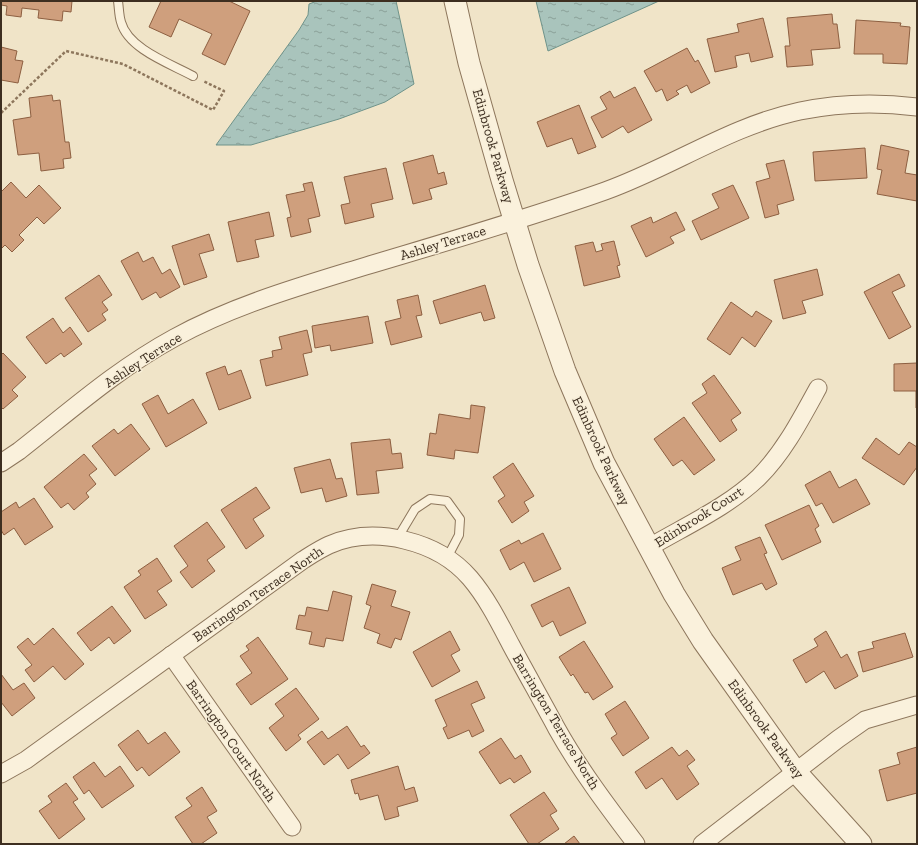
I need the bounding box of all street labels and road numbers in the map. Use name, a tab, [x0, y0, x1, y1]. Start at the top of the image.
street label: Edinbrook Parkway	[469, 87, 518, 206]
street label: Ashley Terrace	[398, 222, 488, 264]
street label: Ashley Terrace	[101, 328, 185, 391]
street label: Edinbrook Parkway	[568, 394, 634, 509]
street label: Edinbrook Court	[652, 483, 747, 551]
street label: Barrington Terrace North	[190, 542, 327, 645]
street label: Barrington Terrace North	[509, 651, 603, 793]
street label: Edinbrook Parkway	[724, 676, 808, 782]
street label: Barrington Court North	[183, 677, 280, 805]

